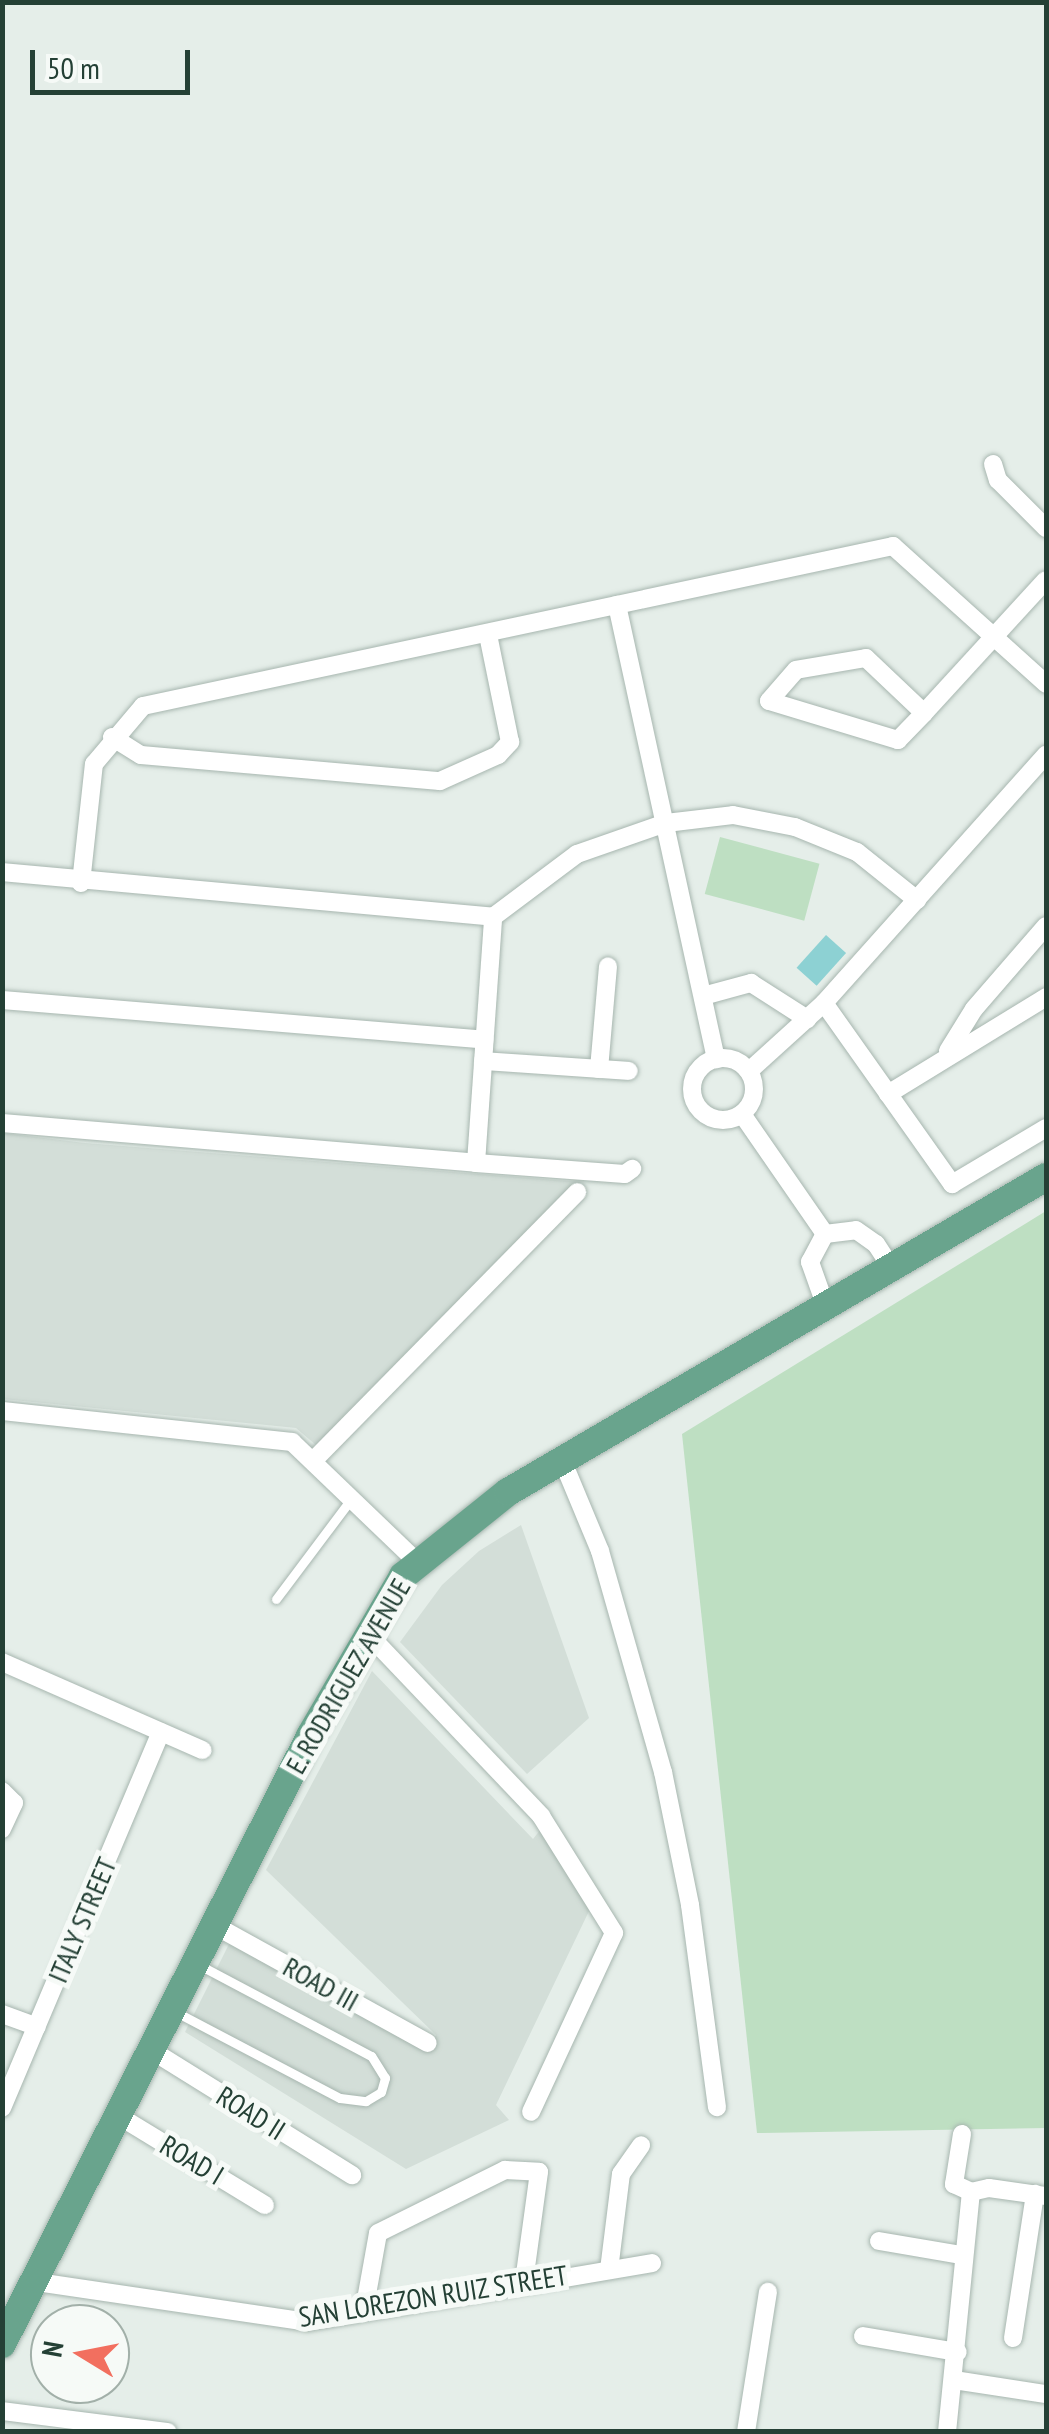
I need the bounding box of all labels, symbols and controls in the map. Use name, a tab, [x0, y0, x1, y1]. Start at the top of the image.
scale bar	[35, 30, 195, 92]
text: 50 m	[47, 48, 100, 87]
street label: E. RODRIGUEZ AVENUE	[278, 1571, 418, 1781]
street label: ITALY STREET	[41, 1852, 123, 1988]
street label: ROAD III	[277, 1950, 365, 2018]
street label: ROAD II	[211, 2079, 291, 2147]
street label: ROAD I	[154, 2128, 230, 2192]
street label: SAN LOREZON RUIZ STREET	[296, 2258, 570, 2334]
north arrow	[30, 2304, 130, 2404]
text: N	[32, 2338, 71, 2360]

